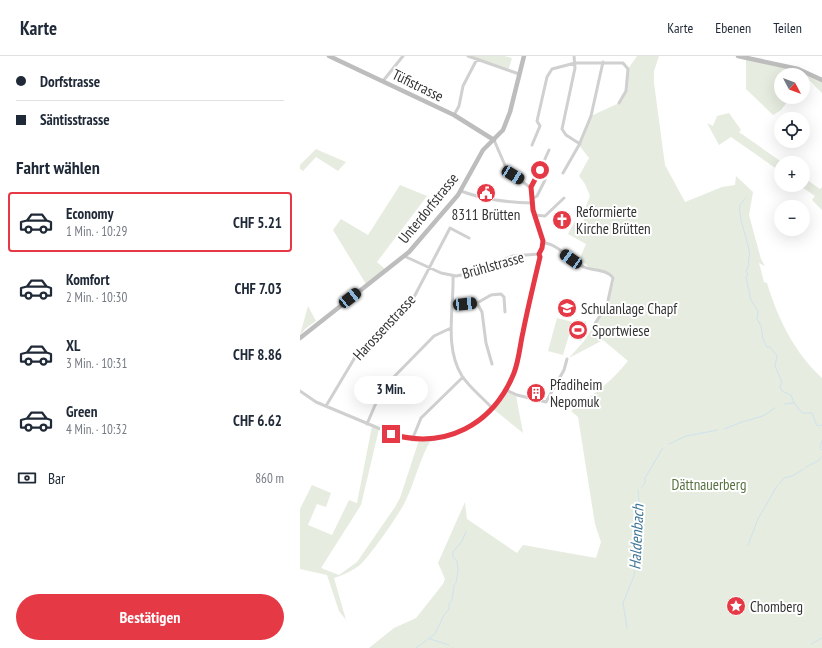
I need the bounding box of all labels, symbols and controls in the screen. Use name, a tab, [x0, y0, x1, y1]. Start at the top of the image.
text: Karte	[20, 16, 57, 40]
text: Karte	[667, 19, 693, 37]
text: Ebenen	[715, 19, 751, 37]
text: Teilen	[773, 19, 802, 37]
street label: Tüfistrasse	[389, 65, 447, 105]
north arrow	[774, 68, 810, 104]
map controls	[774, 68, 810, 236]
text: Dorfstrasse	[40, 72, 100, 91]
text: Säntisstrasse	[40, 110, 110, 129]
button: locate	[774, 112, 810, 148]
text: Fahrt wählen	[16, 156, 100, 179]
button: +	[774, 156, 810, 192]
route start	[531, 161, 549, 179]
car	[500, 164, 526, 186]
street label: Unterdorfstrasse	[394, 169, 462, 247]
public building icon: 8311 Brütten	[475, 182, 497, 204]
button: −	[774, 200, 810, 236]
place label: Reformierte Kirche Brütten	[576, 202, 651, 238]
icon: car	[18, 204, 54, 240]
text: Economy	[66, 204, 114, 223]
place label: 8311 Brütten	[452, 205, 520, 224]
church icon: Reformierte Kirche Brütten	[551, 209, 573, 231]
text: CHF 5.21	[233, 213, 282, 232]
text: 1 Min. · 10:29	[66, 223, 127, 240]
street label: Brühlstrasse	[460, 247, 526, 283]
car	[558, 247, 584, 271]
icon: car	[18, 270, 54, 306]
text: Komfort	[66, 270, 110, 289]
text: CHF 7.03	[235, 279, 282, 298]
car	[337, 286, 363, 310]
text: 2 Min. · 10:30	[66, 289, 127, 306]
street label: Harossenstrasse	[349, 290, 419, 364]
car	[452, 297, 478, 311]
school or university icon: Schulanlage Chapf	[556, 297, 578, 319]
place label: Schulanlage Chapf	[581, 299, 678, 318]
sports icon: Sportwiese	[567, 319, 589, 341]
place label: Sportwiese	[592, 321, 650, 340]
icon: car	[18, 336, 54, 372]
text: XL	[66, 336, 80, 355]
text: CHF 8.86	[233, 345, 282, 364]
text: 3 Min. · 10:31	[66, 355, 127, 372]
place label: Pfadiheim Nepomuk	[550, 375, 602, 411]
callout: 3 Min.	[354, 376, 428, 404]
text: 3 Min.	[376, 381, 406, 398]
building icon: Pfadiheim Nepomuk	[525, 382, 547, 404]
icon: car	[18, 402, 54, 438]
text: Green	[66, 402, 98, 421]
text: CHF 6.62	[233, 411, 282, 430]
text: 4 Min. · 10:32	[66, 421, 127, 438]
route end	[382, 425, 400, 443]
icon: cash	[16, 467, 38, 489]
text: Bar	[48, 469, 65, 488]
text: 860 m	[255, 470, 284, 487]
park label: Dättnauerberg	[672, 475, 746, 494]
water label: Haldenbach	[624, 503, 648, 570]
button: Bestätigen	[16, 594, 284, 640]
place icon: Chomberg	[725, 595, 747, 617]
place label: Chomberg	[750, 597, 803, 616]

